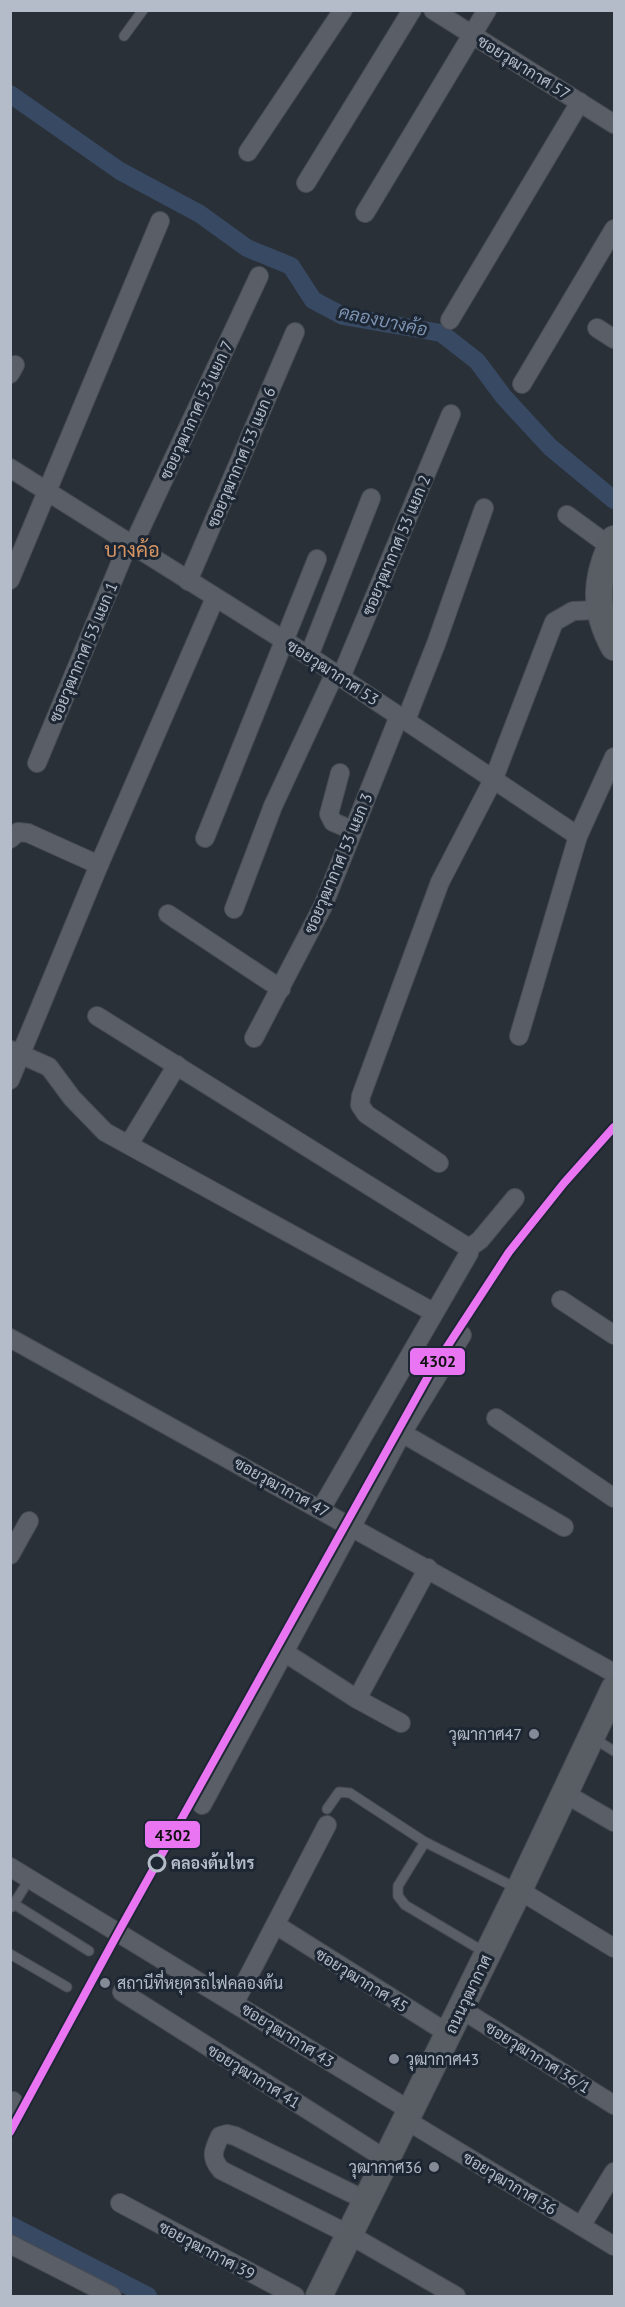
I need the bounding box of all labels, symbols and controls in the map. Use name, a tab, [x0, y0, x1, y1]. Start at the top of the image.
street label: ซอยวุฒากาศ 57	[473, 30, 574, 105]
water label: คลองบางค้อ	[337, 300, 429, 341]
street label: ซอยวุฒากาศ 53 แยก 7	[155, 337, 239, 483]
street label: ซอยวุฒากาศ 53 แยก 6	[202, 384, 282, 531]
street label: ซอยวุฒากาศ 53 แยก 2	[357, 472, 437, 619]
district label: บางค้อ	[104, 537, 160, 563]
street label: ซอยวุฒากาศ 53 แยก 1	[44, 579, 124, 726]
street label: ซอยวุฒากาศ 53	[282, 635, 383, 711]
street label: ซอยวุฒากาศ 53 แยก 3	[299, 790, 379, 937]
line badge: 4302	[409, 1347, 466, 1376]
text: 4302	[420, 1351, 456, 1371]
street label: ซอยวุฒากาศ 47	[230, 1453, 333, 1523]
place label: วุฒากาศ47	[449, 1724, 522, 1746]
marker: วุฒากาศ47	[527, 1727, 541, 1741]
line badge: 4302	[144, 1820, 201, 1849]
text: 4302	[155, 1825, 191, 1845]
place label: คลองต้นไทร	[171, 1852, 254, 1873]
marker: คลองต้นไทร	[148, 1854, 166, 1872]
street label: ซอยวุฒากาศ 45	[311, 1943, 412, 2018]
street label: ถนนวุฒากาศ	[440, 1951, 498, 2038]
place label: สถานีที่หยุดรถไฟคลองต้น	[117, 1969, 283, 1995]
marker: สถานีที่หยุดรถไฟคลองต้น	[98, 1976, 112, 1990]
street label: ซอยวุฒากาศ 43	[237, 1998, 338, 2073]
street label: ซอยวุฒากาศ 36/1	[481, 2017, 594, 2099]
street label: ซอยวุฒากาศ 41	[203, 2039, 304, 2114]
place label: วุฒากาศ43	[406, 2049, 479, 2071]
marker: วุฒากาศ43	[387, 2052, 401, 2066]
street label: ซอยวุฒากาศ 36	[458, 2147, 561, 2221]
place label: วุฒากาศ36	[349, 2157, 422, 2179]
marker: วุฒากาศ36	[427, 2160, 441, 2174]
street label: ซอยวุฒากาศ 39	[155, 2216, 258, 2285]

